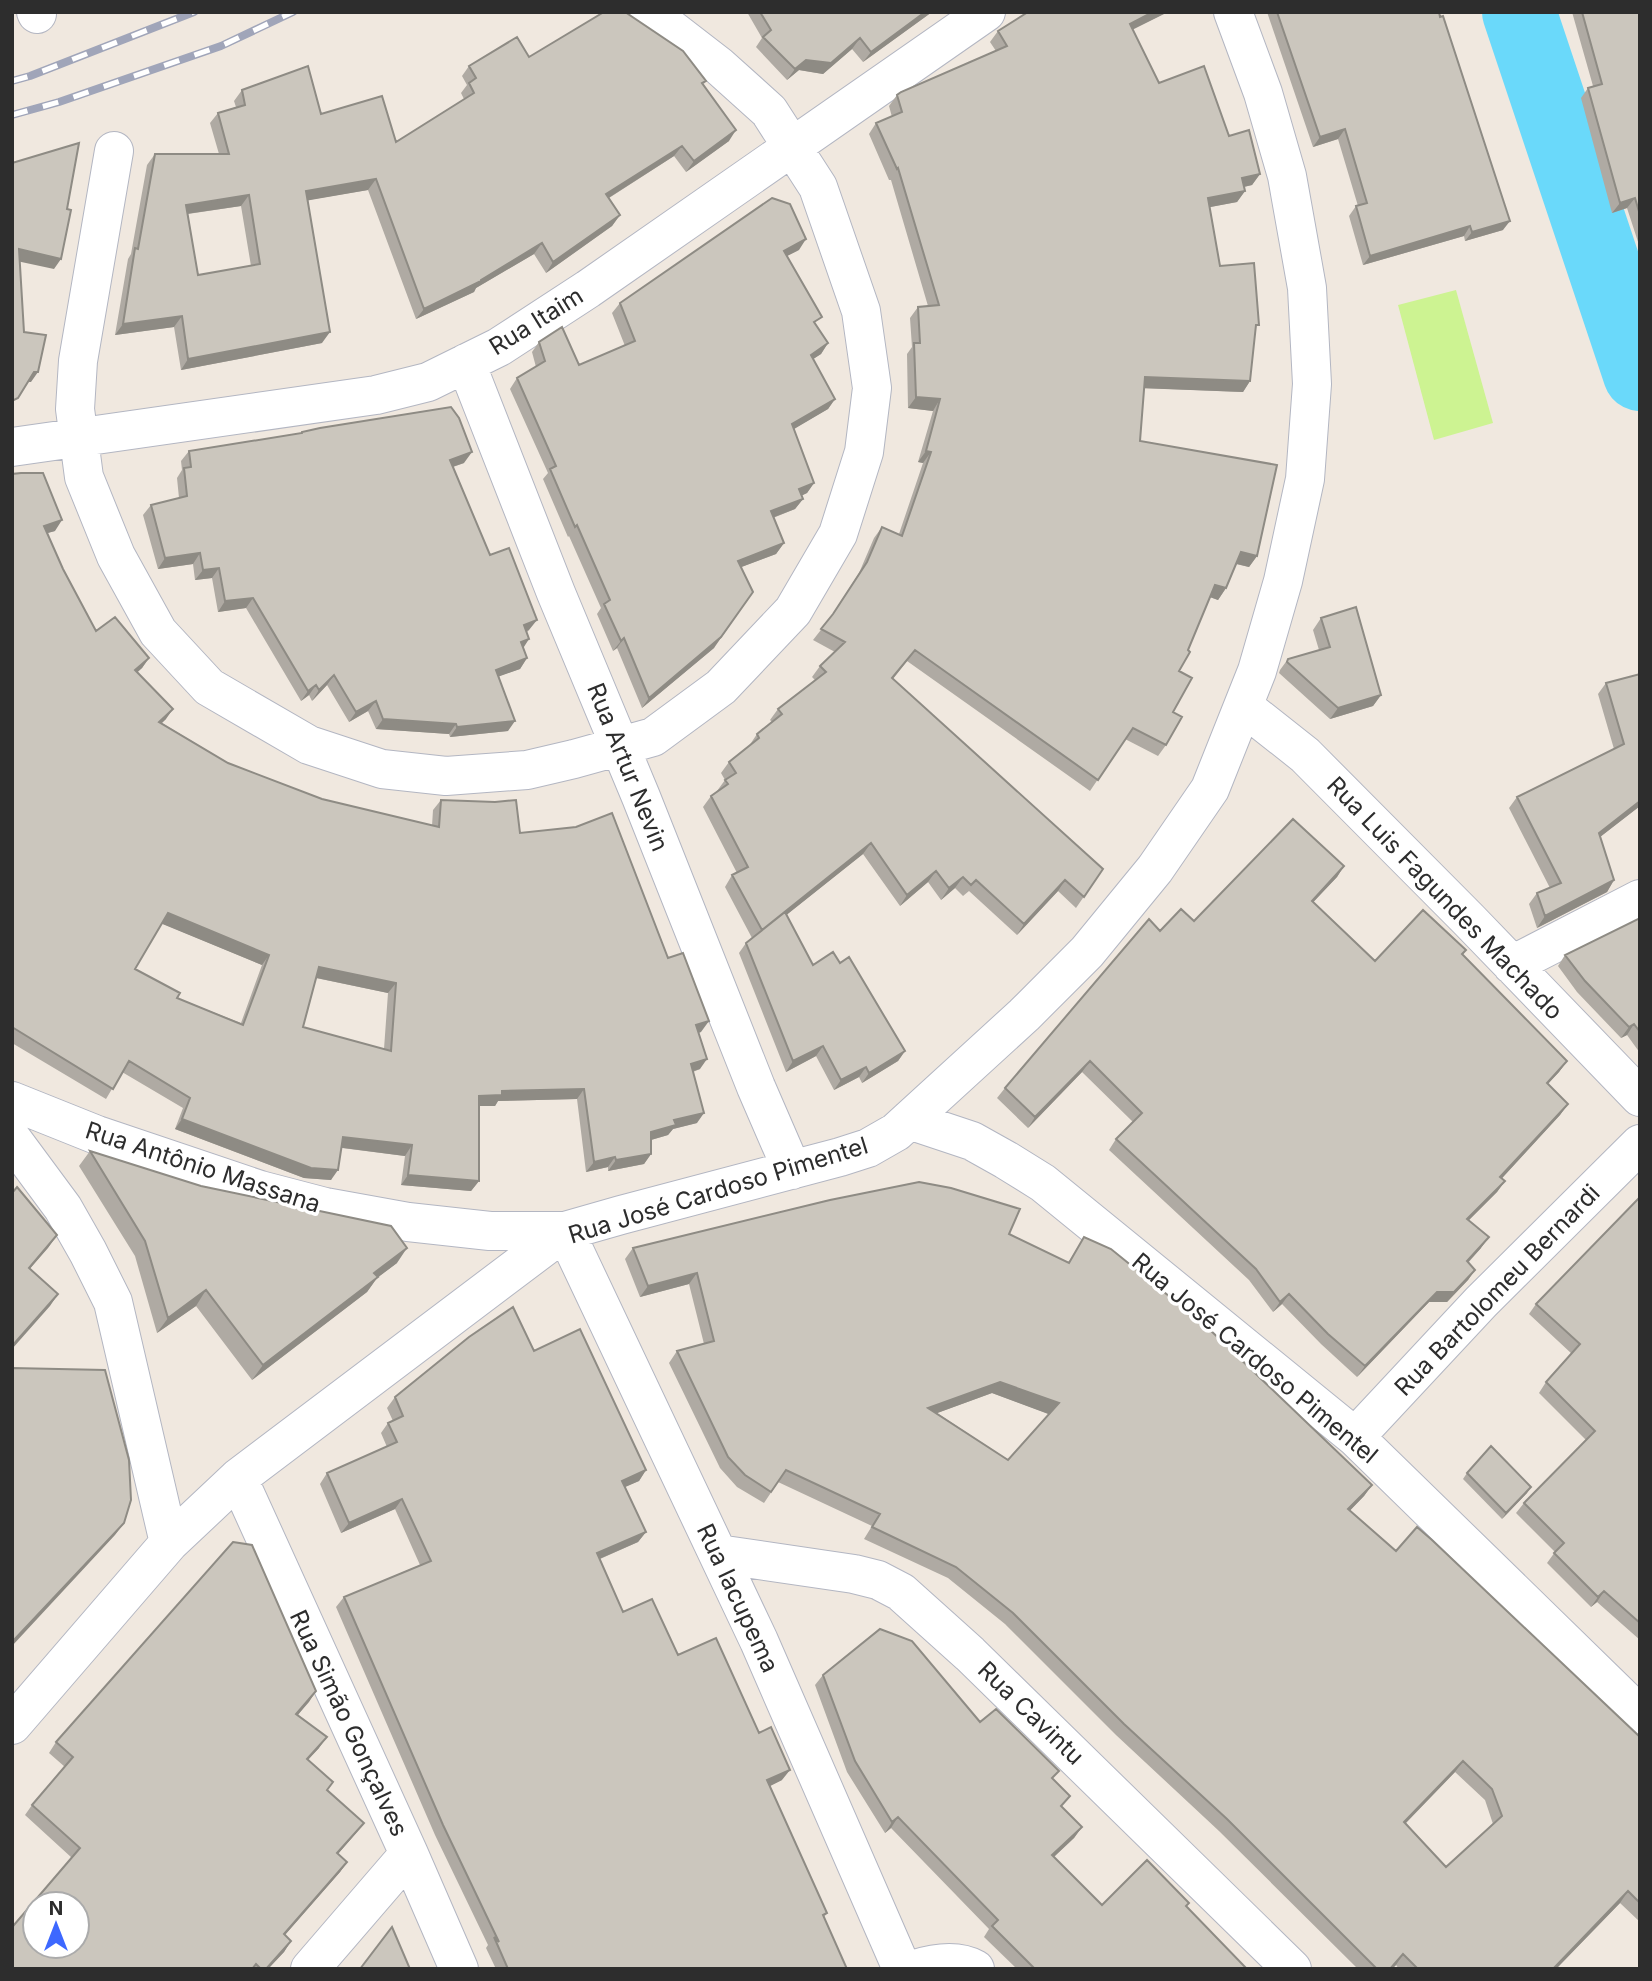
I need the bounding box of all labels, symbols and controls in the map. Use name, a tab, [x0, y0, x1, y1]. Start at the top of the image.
street label: Rua Itaim	[484, 281, 588, 361]
street label: Rua Artur Nevin	[581, 679, 675, 855]
street label: Rua Luis Fagundes Machado	[1321, 770, 1569, 1026]
street label: Rua Antônio Massana	[82, 1115, 324, 1219]
street label: Rua José Cardoso Pimentel	[565, 1131, 871, 1249]
street label: Rua Bartolomeu Bernardi	[1388, 1178, 1606, 1402]
street label: Rua José Cardoso Pimentel	[1126, 1247, 1384, 1469]
street label: Rua Iacupema	[691, 1519, 785, 1677]
street label: Rua Simão Gonçalves	[284, 1605, 414, 1841]
street label: Rua Cavintu	[972, 1655, 1090, 1771]
north arrow	[21, 1890, 91, 1960]
text: N	[49, 1897, 63, 1920]

